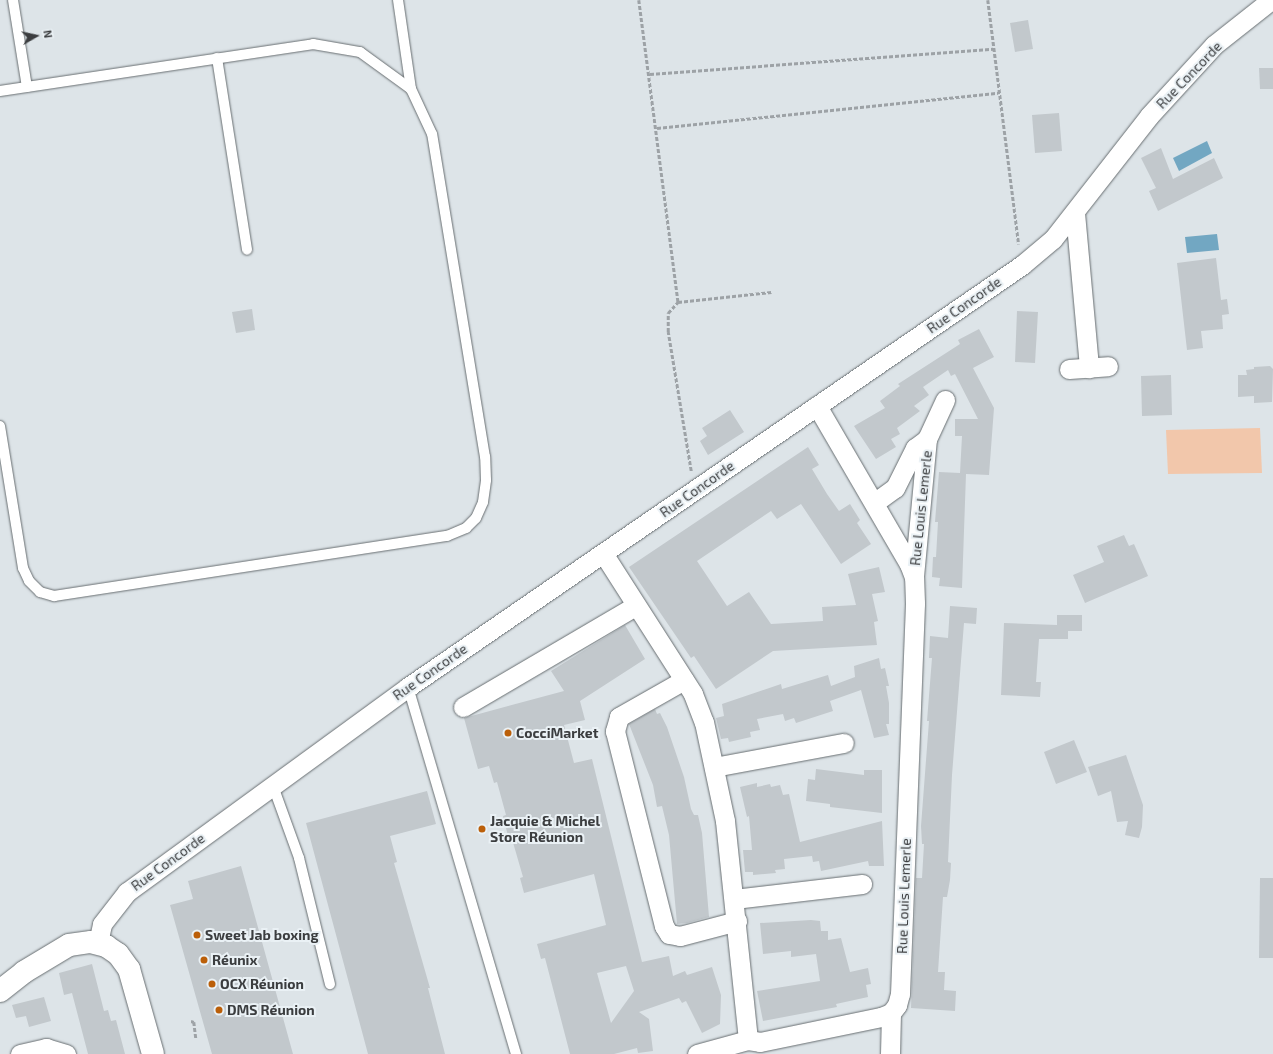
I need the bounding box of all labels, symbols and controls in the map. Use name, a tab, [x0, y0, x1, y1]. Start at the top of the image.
north arrow	[16, 16, 56, 56]
text: N	[41, 29, 55, 39]
street label: Rue Concorde	[1153, 38, 1225, 112]
street label: Rue Concorde	[924, 273, 1004, 337]
street label: Rue Louis Lemerle	[907, 450, 935, 566]
street label: Rue Concorde	[657, 457, 737, 521]
street label: Rue Concorde	[390, 640, 470, 704]
place label: CocciMarket	[516, 725, 598, 741]
marker: CocciMarket	[503, 728, 513, 738]
place label: Jacquie & Michel Store Réunion	[490, 813, 600, 846]
marker: Jacquie & Michel Store Réunion	[477, 824, 487, 834]
street label: Rue Concorde	[128, 830, 208, 894]
street label: Rue Louis Lemerle	[894, 838, 914, 954]
place label: Sweet Jab boxing	[205, 927, 319, 943]
marker: Sweet Jab boxing	[192, 930, 202, 940]
place label: Réunix	[212, 952, 257, 968]
marker: Réunix	[199, 955, 209, 965]
place label: OCX Réunion	[220, 976, 304, 992]
marker: OCX Réunion	[207, 979, 217, 989]
place label: DMS Réunion	[227, 1002, 315, 1018]
marker: DMS Réunion	[214, 1005, 224, 1015]

